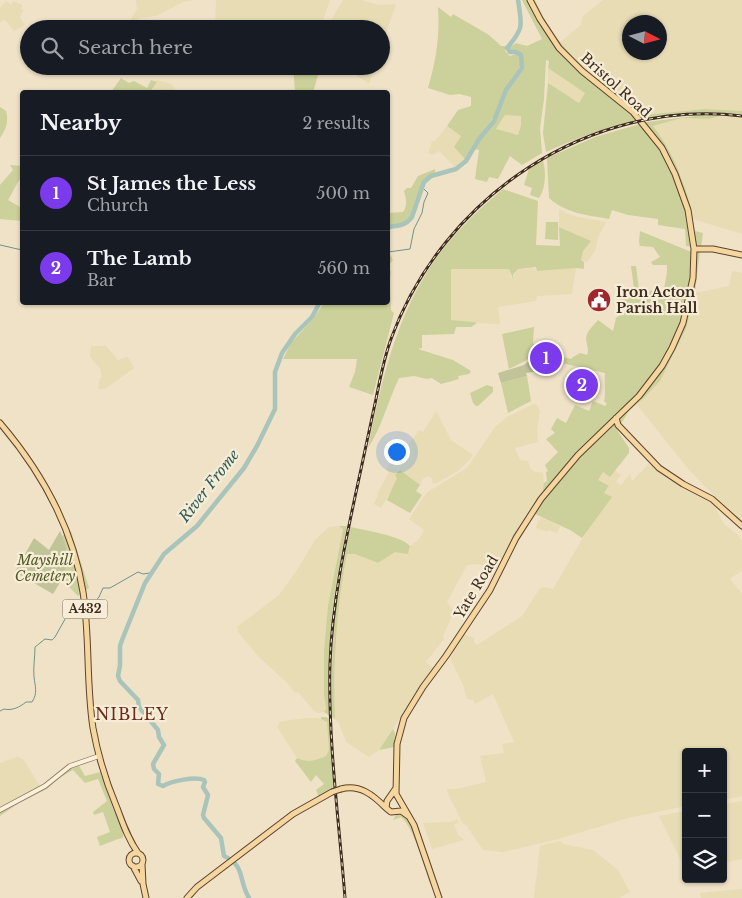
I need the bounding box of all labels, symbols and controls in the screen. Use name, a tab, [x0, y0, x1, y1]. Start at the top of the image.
north arrow	[622, 15, 667, 60]
search box	[20, 20, 390, 75]
icon: search	[38, 34, 66, 62]
text: Search here	[78, 36, 193, 59]
street label: Bristol Road	[577, 49, 655, 122]
text: Nearby	[40, 110, 121, 136]
text: 2 results	[302, 113, 370, 133]
text: St James the Less	[87, 172, 256, 195]
text: 1	[53, 183, 59, 203]
text: 500 m	[316, 183, 370, 203]
text: Church	[87, 195, 149, 215]
text: The Lamb	[87, 247, 192, 270]
text: 2	[51, 258, 61, 278]
text: 560 m	[317, 258, 370, 278]
text: Bar	[87, 270, 116, 290]
place label: Iron Acton Parish Hall	[616, 283, 697, 317]
public building icon: Iron Acton Parish Hall	[586, 287, 612, 313]
pin: 1	[530, 339, 562, 377]
pin: 2	[566, 366, 598, 404]
your location	[384, 439, 410, 465]
water label: River Frome	[174, 445, 243, 527]
park label: Mayshill Cemetery	[15, 551, 76, 585]
street label: Yate Road	[449, 551, 502, 623]
road number: A432	[62, 600, 108, 618]
district label: NIBLEY	[95, 704, 169, 724]
map controls	[682, 748, 727, 883]
button: +	[682, 748, 727, 793]
button: −	[682, 793, 727, 838]
button: layers	[682, 838, 727, 883]

